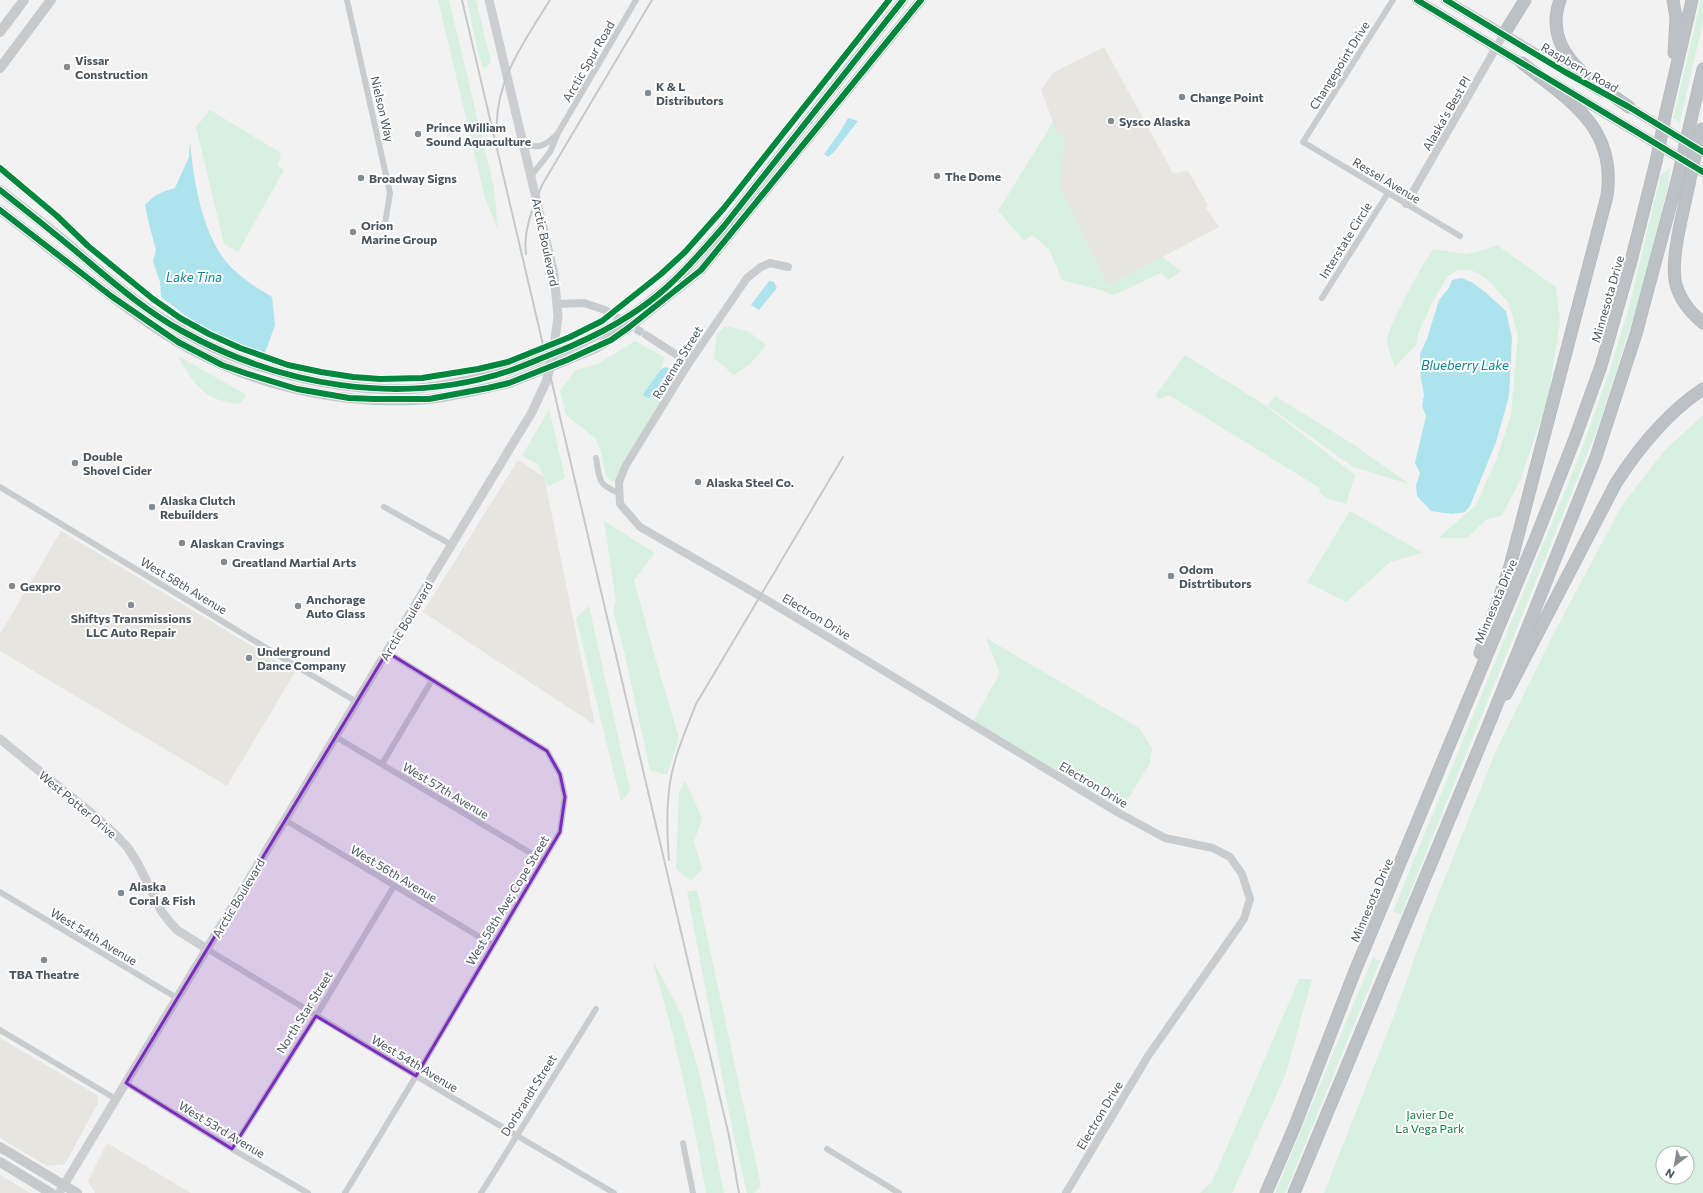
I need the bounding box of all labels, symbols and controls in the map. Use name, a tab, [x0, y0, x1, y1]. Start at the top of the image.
street label: Arctic Spur Road	[559, 18, 617, 104]
street label: Changepoint Drive	[1306, 18, 1372, 112]
street label: Raspberry Road	[1539, 39, 1621, 95]
place label: Vissar Construction	[75, 53, 148, 81]
marker: Vissar Construction	[62, 62, 72, 72]
street label: Alaska's Best PI	[1419, 73, 1473, 153]
street label: Nielson Way	[369, 75, 397, 143]
place label: K & L Distributors	[656, 79, 724, 107]
marker: K & L Distributors	[643, 88, 653, 98]
place label: Change Point	[1190, 90, 1264, 104]
marker: Change Point	[1177, 92, 1187, 102]
place label: Sysco Alaska	[1119, 114, 1190, 128]
marker: Sysco Alaska	[1106, 116, 1116, 126]
place label: Prince William Sound Aquaculture	[426, 120, 531, 148]
marker: Prince William Sound Aquaculture	[413, 129, 423, 139]
street label: Ressel Avenue	[1351, 154, 1423, 206]
place label: The Dome	[945, 169, 1001, 183]
place label: Broadway Signs	[369, 171, 457, 185]
marker: The Dome	[932, 171, 942, 181]
marker: Broadway Signs	[356, 173, 366, 183]
street label: Arctic Boulevard	[530, 197, 562, 287]
street label: Interstate Circle	[1316, 199, 1374, 281]
place label: Orion Marine Group	[361, 218, 437, 246]
marker: Orion Marine Group	[348, 227, 358, 237]
street label: Minnesota Drive	[1588, 254, 1626, 344]
water label: Lake Tina	[166, 269, 222, 285]
street label: Rovenna Street	[649, 323, 705, 401]
water label: Blueberry Lake	[1421, 357, 1509, 373]
place label: Double Shovel Cider	[83, 449, 152, 477]
marker: Double Shovel Cider	[70, 458, 80, 468]
place label: Alaska Steel Co.	[706, 475, 794, 489]
marker: Alaska Steel Co.	[693, 477, 703, 487]
place label: Alaska Clutch Rebuilders	[160, 493, 235, 521]
marker: Alaska Clutch Rebuilders	[147, 502, 157, 512]
place label: Alaskan Cravings	[190, 536, 285, 550]
marker: Alaskan Cravings	[177, 538, 187, 548]
street label: West 58th Avenue	[138, 554, 230, 616]
place label: Greatland Martial Arts	[232, 555, 357, 569]
marker: Greatland Martial Arts	[219, 557, 229, 567]
street label: Minnesota Drive	[1471, 557, 1519, 645]
place label: Odom Distrtibutors	[1179, 562, 1252, 590]
marker: Odom Distrtibutors	[1166, 571, 1176, 581]
place label: Gexpro	[20, 579, 61, 593]
street label: Arctic Boulevard	[377, 579, 435, 663]
marker: Gexpro	[7, 581, 17, 591]
street label: Electron Drive	[780, 590, 854, 642]
place label: Anchorage Auto Glass	[306, 592, 366, 620]
marker: Shiftys Transmissions LLC Auto Repair	[126, 600, 136, 610]
marker: Anchorage Auto Glass	[293, 601, 303, 611]
place label: Shiftys Transmissions LLC Auto Repair	[71, 611, 192, 639]
place label: Underground Dance Company	[257, 644, 347, 672]
marker: Underground Dance Company	[244, 653, 254, 663]
street label: Electron Drive	[1057, 758, 1131, 810]
street label: West 57th Avenue	[401, 759, 491, 821]
street label: West Potter Drive	[36, 767, 120, 841]
street label: West 58th Ave; Cope Street	[463, 833, 552, 968]
street label: West 56th Avenue	[348, 842, 440, 904]
street label: Arctic Boulevard	[209, 856, 267, 940]
street label: Minnesota Drive	[1347, 856, 1395, 944]
place label: Alaska Coral & Fish	[129, 879, 195, 907]
marker: Alaska Coral & Fish	[116, 888, 126, 898]
street label: West 54th Avenue	[48, 905, 140, 967]
marker: TBA Theatre	[39, 955, 49, 965]
place label: TBA Theatre	[9, 967, 79, 981]
street label: North Star Street	[273, 968, 335, 1056]
street label: West 54th Avenue	[369, 1032, 461, 1094]
street label: Dorbrandt Street	[497, 1051, 559, 1138]
street label: Electron Drive	[1073, 1078, 1125, 1152]
street label: West 53rd Avenue	[176, 1098, 268, 1160]
park label: Javier De La Vega Park	[1395, 1107, 1465, 1135]
north arrow	[1655, 1145, 1695, 1185]
text: N	[1663, 1166, 1676, 1182]

